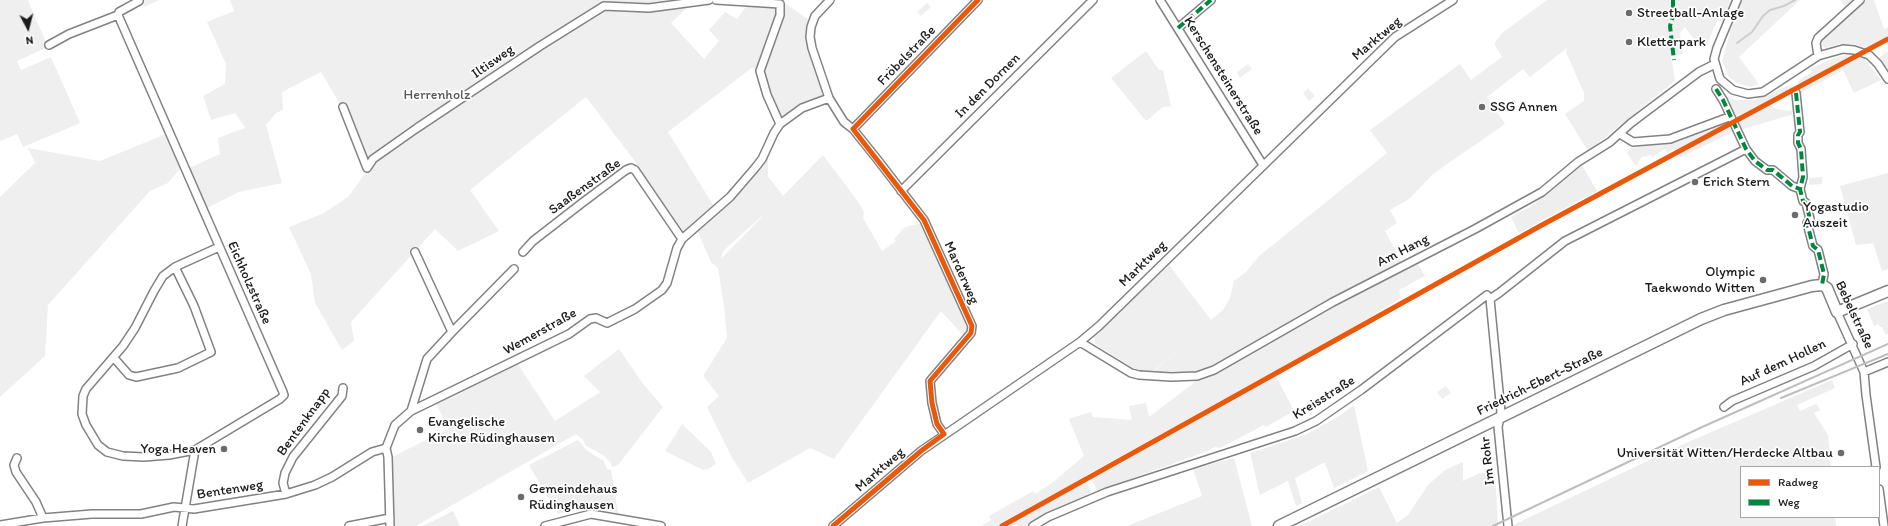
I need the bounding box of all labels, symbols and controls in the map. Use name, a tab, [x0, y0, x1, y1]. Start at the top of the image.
place label: Streetball-Anlage	[1637, 5, 1744, 21]
north arrow	[8, 8, 48, 48]
marker: Streetball-Anlage	[1624, 8, 1634, 18]
street label: Marktweg	[1349, 13, 1405, 65]
street label: Kerschensteinerstraße	[1180, 14, 1266, 138]
street label: Fröbelstraße	[874, 22, 940, 90]
text: N	[25, 34, 34, 47]
place label: Kletterpark	[1637, 34, 1706, 50]
marker: Kletterpark	[1624, 37, 1634, 47]
street label: Iltisweg	[469, 41, 517, 83]
street label: In den Dornen	[952, 50, 1024, 122]
park label: Herrenholz	[404, 87, 470, 103]
place label: SSG Annen	[1490, 99, 1557, 115]
marker: SSG Annen	[1477, 102, 1487, 112]
street label: Saaßenstraße	[546, 155, 624, 219]
place label: Erich Stern	[1703, 174, 1770, 190]
marker: Erich Stern	[1690, 177, 1700, 187]
place label: Yogastudio Auszeit	[1803, 199, 1869, 232]
marker: Yogastudio Auszeit	[1790, 210, 1800, 220]
street label: Am Hang	[1374, 231, 1432, 271]
street label: Marktweg	[1116, 237, 1170, 291]
street label: Eichholzstraße	[223, 239, 275, 327]
street label: Marderweg	[940, 239, 982, 307]
place label: Olympic Taekwondo Witten	[1645, 264, 1755, 296]
marker: Olympic Taekwondo Witten	[1758, 275, 1768, 285]
street label: Bebelstraße	[1831, 278, 1877, 352]
street label: Wemerstraße	[500, 305, 580, 359]
street label: Auf dem Hollen	[1737, 336, 1829, 390]
street label: Friedrich-Ebert-Straße	[1474, 344, 1606, 420]
street label: Kreisstraße	[1290, 372, 1358, 424]
street label: Bentenknapp	[274, 385, 334, 459]
place label: Evangelische Kirche Rüdinghausen	[428, 414, 555, 446]
marker: Evangelische Kirche Rüdinghausen	[415, 425, 425, 435]
street label: Im Rohr	[1477, 436, 1499, 486]
place label: Yoga Heaven	[141, 441, 216, 457]
marker: Yoga Heaven	[219, 444, 229, 454]
street label: Marktweg	[852, 444, 908, 496]
place label: Universität Witten/Herdecke Altbau	[1617, 445, 1833, 461]
marker: Universität Witten/Herdecke Altbau	[1836, 448, 1846, 458]
legend	[1740, 466, 1880, 518]
text: Radweg	[1778, 475, 1818, 489]
street label: Bentenweg	[196, 476, 264, 504]
place label: Gemeindehaus Rüdinghausen	[529, 481, 618, 514]
marker: Gemeindehaus Rüdinghausen	[516, 492, 526, 502]
text: Weg	[1778, 495, 1800, 509]

